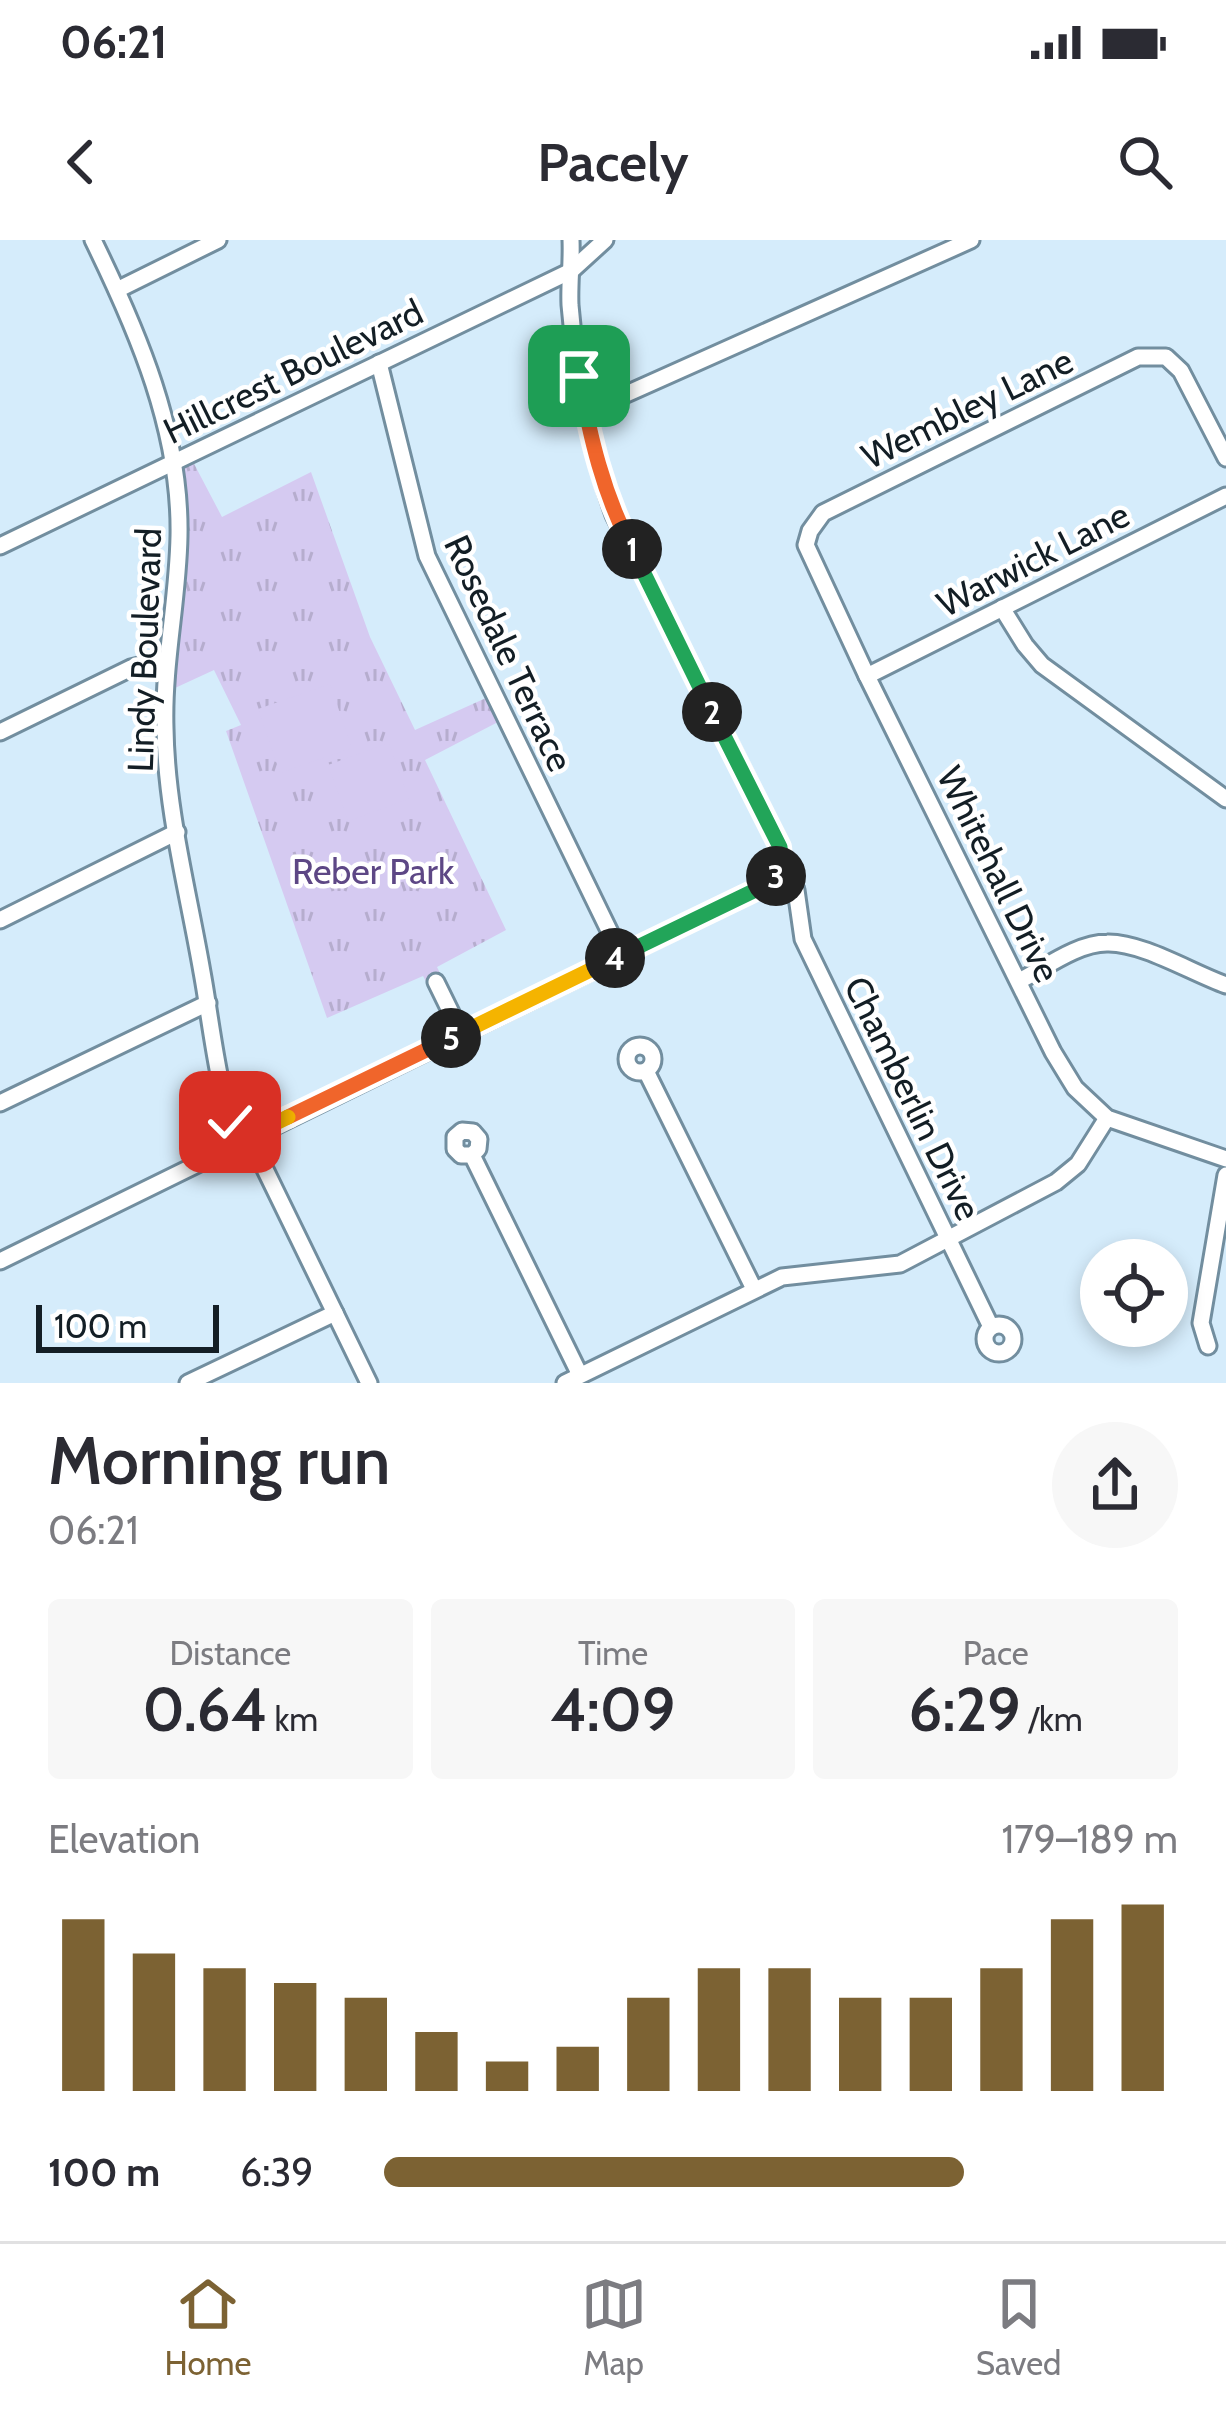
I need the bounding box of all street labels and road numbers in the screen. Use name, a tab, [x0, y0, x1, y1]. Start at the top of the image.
street label: Hillcrest Boulevard	[156, 289, 430, 453]
street label: Wembley Lane	[854, 338, 1080, 478]
street label: Warwick Lane	[930, 492, 1136, 626]
street label: Lindy Boulevard	[118, 527, 170, 773]
street label: Rosedale Terrace	[435, 528, 583, 778]
street label: Whitehall Drive	[928, 759, 1070, 989]
street label: Chamberlin Drive	[835, 969, 991, 1227]

